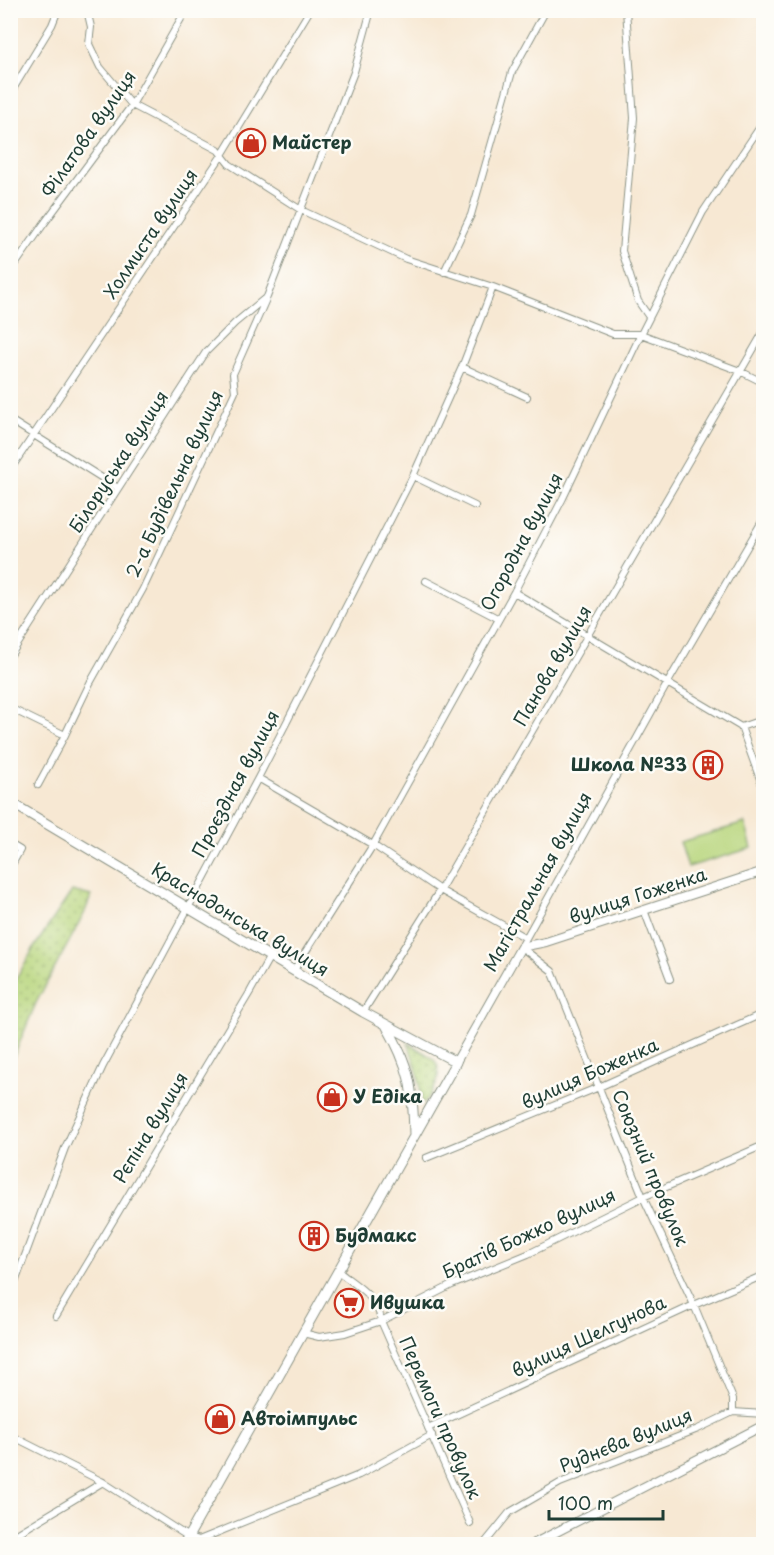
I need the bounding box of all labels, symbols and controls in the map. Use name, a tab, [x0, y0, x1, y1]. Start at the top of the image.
street label: Філатова вулиця	[34, 64, 142, 202]
shop icon: Майстер	[235, 127, 267, 159]
place label: Майстер	[272, 128, 351, 155]
street label: Холмиста вулиця	[96, 163, 203, 304]
street label: Білоруська вулиця	[61, 385, 174, 538]
street label: 2-а Будівельна вулиця	[118, 385, 229, 581]
street label: Огородна вулиця	[473, 467, 569, 615]
street label: Панова вулиця	[506, 600, 597, 731]
street label: Проєздная вулиця	[184, 705, 285, 862]
building icon: Школа №33	[692, 749, 724, 781]
place label: Школа №33	[571, 750, 687, 777]
street label: Магістральная вулиця	[476, 786, 597, 976]
street label: Краснодонська вулиця	[147, 855, 335, 983]
street label: вулиця Гоженка	[565, 859, 711, 930]
street label: вулиця Боженка	[517, 1030, 663, 1115]
street label: Рєпіна вулиця	[106, 1066, 194, 1188]
shop icon: У Едіка	[316, 1081, 348, 1113]
place label: У Едіка	[353, 1082, 422, 1109]
street label: Союзний провулок	[606, 1085, 697, 1250]
street label: Братів Божко вулиця	[437, 1181, 620, 1285]
building icon: Будмакс	[298, 1220, 330, 1252]
place label: Будмакс	[335, 1221, 417, 1248]
supermarket icon: Ивушка	[333, 1287, 365, 1319]
place label: Ивушка	[370, 1288, 446, 1315]
street label: вулиця Шелгунова	[507, 1288, 671, 1383]
street label: Перемоги провулок	[393, 1332, 490, 1503]
street label: Руднєва вулиця	[555, 1401, 696, 1479]
shop icon: Автоімпульс	[204, 1403, 236, 1435]
place label: Автоімпульс	[241, 1404, 358, 1431]
scale bar	[549, 1483, 663, 1521]
text: 100 m	[558, 1489, 613, 1516]

